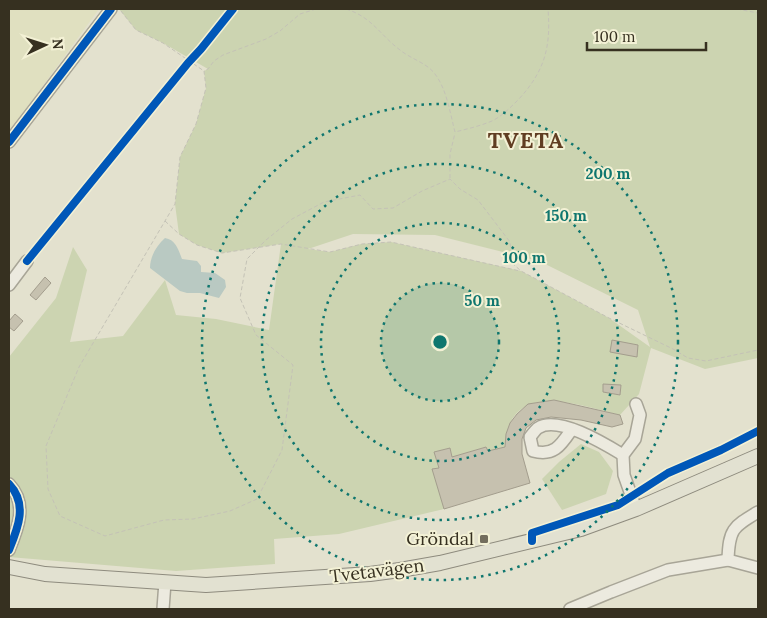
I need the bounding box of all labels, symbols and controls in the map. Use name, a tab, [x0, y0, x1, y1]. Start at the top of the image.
north arrow	[20, 20, 70, 70]
scale bar	[587, 20, 706, 52]
text: 100 m	[594, 27, 635, 46]
text: N	[49, 38, 67, 50]
district label: TVETA	[488, 126, 564, 154]
text: 200 m	[586, 164, 631, 183]
text: 150 m	[545, 206, 587, 225]
text: 100 m	[503, 248, 546, 267]
text: 50 m	[464, 291, 500, 310]
centre of rings	[431, 333, 449, 351]
place label: Gröndal	[406, 527, 474, 550]
marker: Gröndal	[478, 533, 490, 545]
street label: Tvetavägen	[328, 553, 426, 588]

